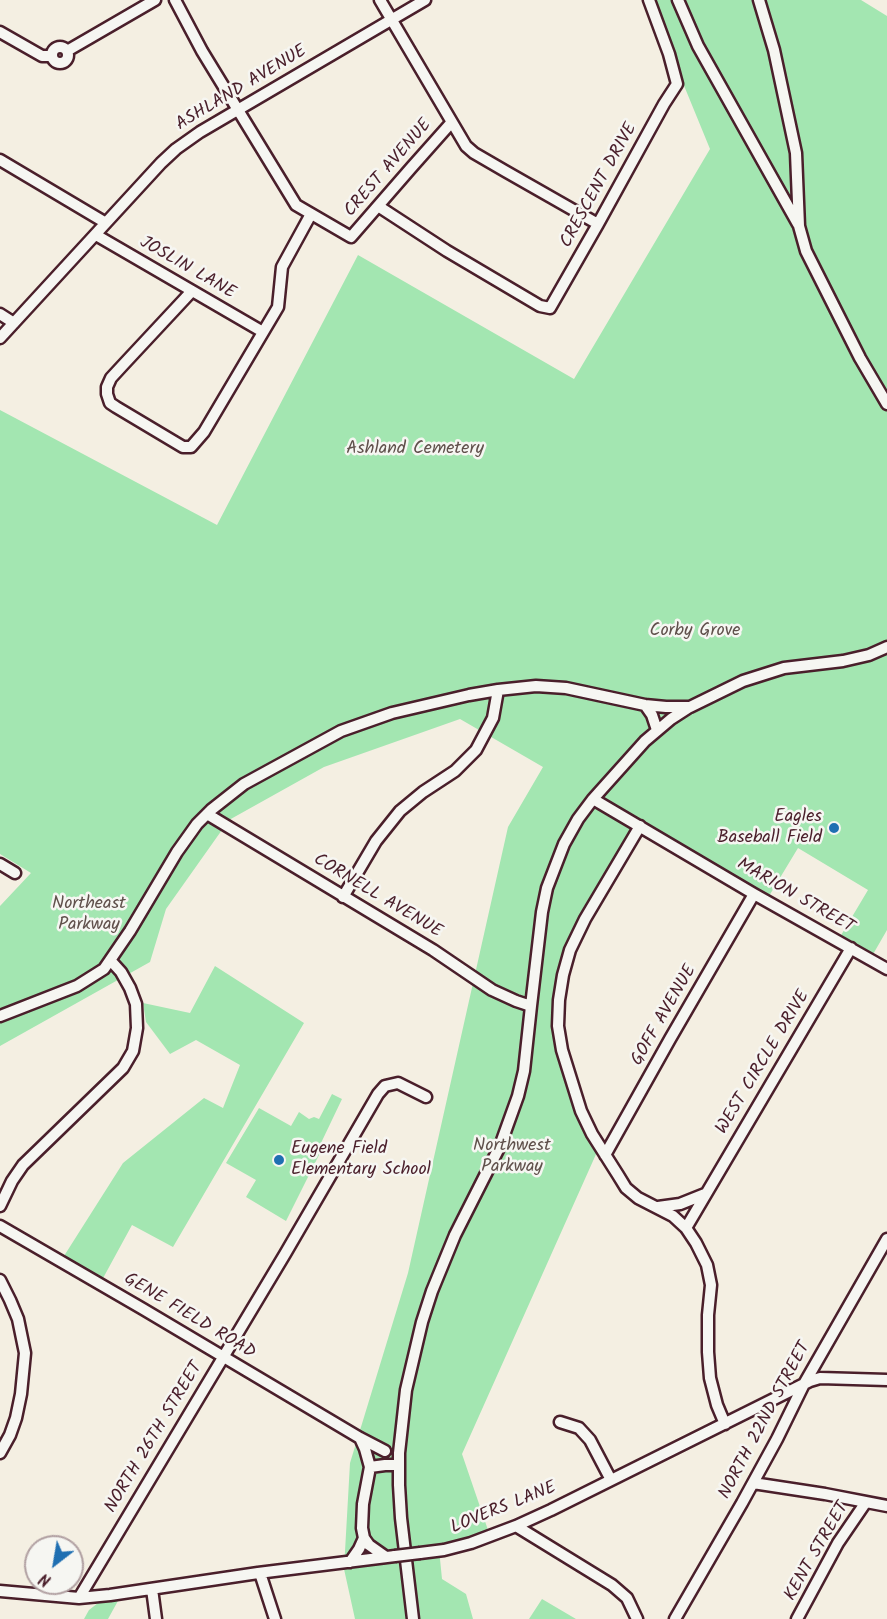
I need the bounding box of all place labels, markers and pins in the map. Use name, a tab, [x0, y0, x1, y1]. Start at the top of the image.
place label: Eagles Baseball Field	[717, 807, 822, 850]
marker: Eagles Baseball Field	[827, 821, 841, 835]
place label: Eugene Field Elementary School	[291, 1139, 431, 1182]
marker: Eugene Field Elementary School	[272, 1153, 286, 1167]

